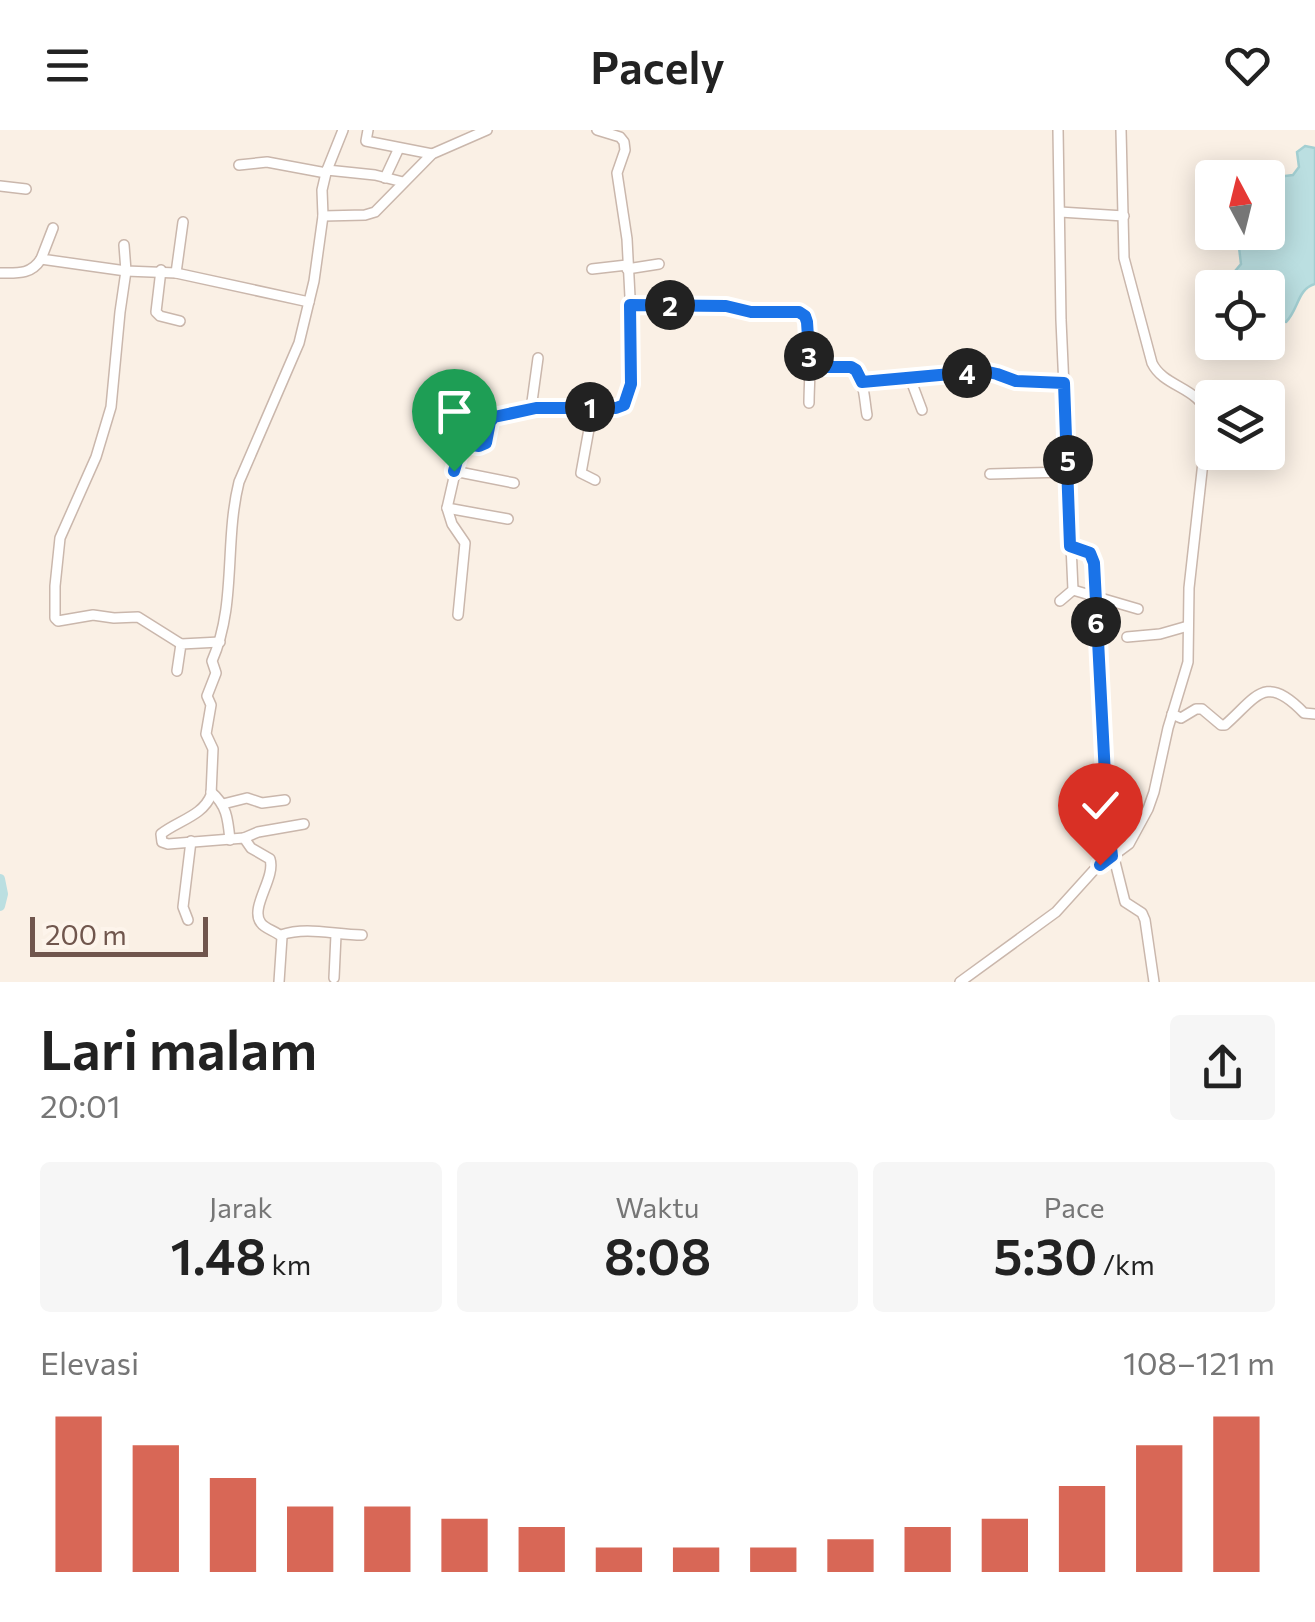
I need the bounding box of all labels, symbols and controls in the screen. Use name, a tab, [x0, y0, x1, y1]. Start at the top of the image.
icon: menu	[40, 38, 95, 93]
text: Pacely	[590, 38, 725, 93]
icon: heart	[1220, 38, 1275, 93]
north arrow	[1195, 160, 1285, 250]
map controls	[1195, 160, 1285, 470]
button: locate	[1195, 270, 1285, 360]
pin: 2	[645, 280, 695, 330]
text: 2	[662, 288, 678, 322]
pin: 3	[784, 331, 834, 381]
text: 3	[801, 339, 817, 373]
pin: 4	[942, 348, 992, 398]
text: 4	[958, 356, 976, 390]
pin	[412, 369, 497, 472]
button: layers	[1195, 380, 1285, 470]
pin: 1	[565, 382, 615, 432]
icon: arrive	[427, 384, 482, 439]
text: 1	[584, 390, 596, 424]
pin: 5	[1043, 435, 1093, 485]
text: 5	[1060, 443, 1076, 477]
pin: 6	[1071, 597, 1121, 647]
text: 6	[1087, 605, 1105, 639]
pin	[1058, 763, 1143, 866]
icon: check	[1073, 778, 1128, 833]
scale bar	[30, 912, 208, 956]
text: 200 m	[45, 917, 127, 951]
text: Lari malam	[40, 1014, 317, 1081]
button: share	[1170, 1015, 1275, 1120]
text: 20:01	[40, 1085, 121, 1125]
text: Jarak	[209, 1190, 273, 1224]
text: Waktu	[615, 1190, 700, 1224]
text: Pace	[1044, 1190, 1105, 1224]
text: 1.48	[171, 1224, 266, 1285]
text: 8:08	[604, 1224, 711, 1285]
text: 5:30	[994, 1224, 1097, 1285]
text: km	[266, 1247, 311, 1281]
text: /km	[1097, 1247, 1155, 1281]
text: Elevasi	[40, 1342, 139, 1382]
text: 108–121 m	[1123, 1342, 1275, 1382]

